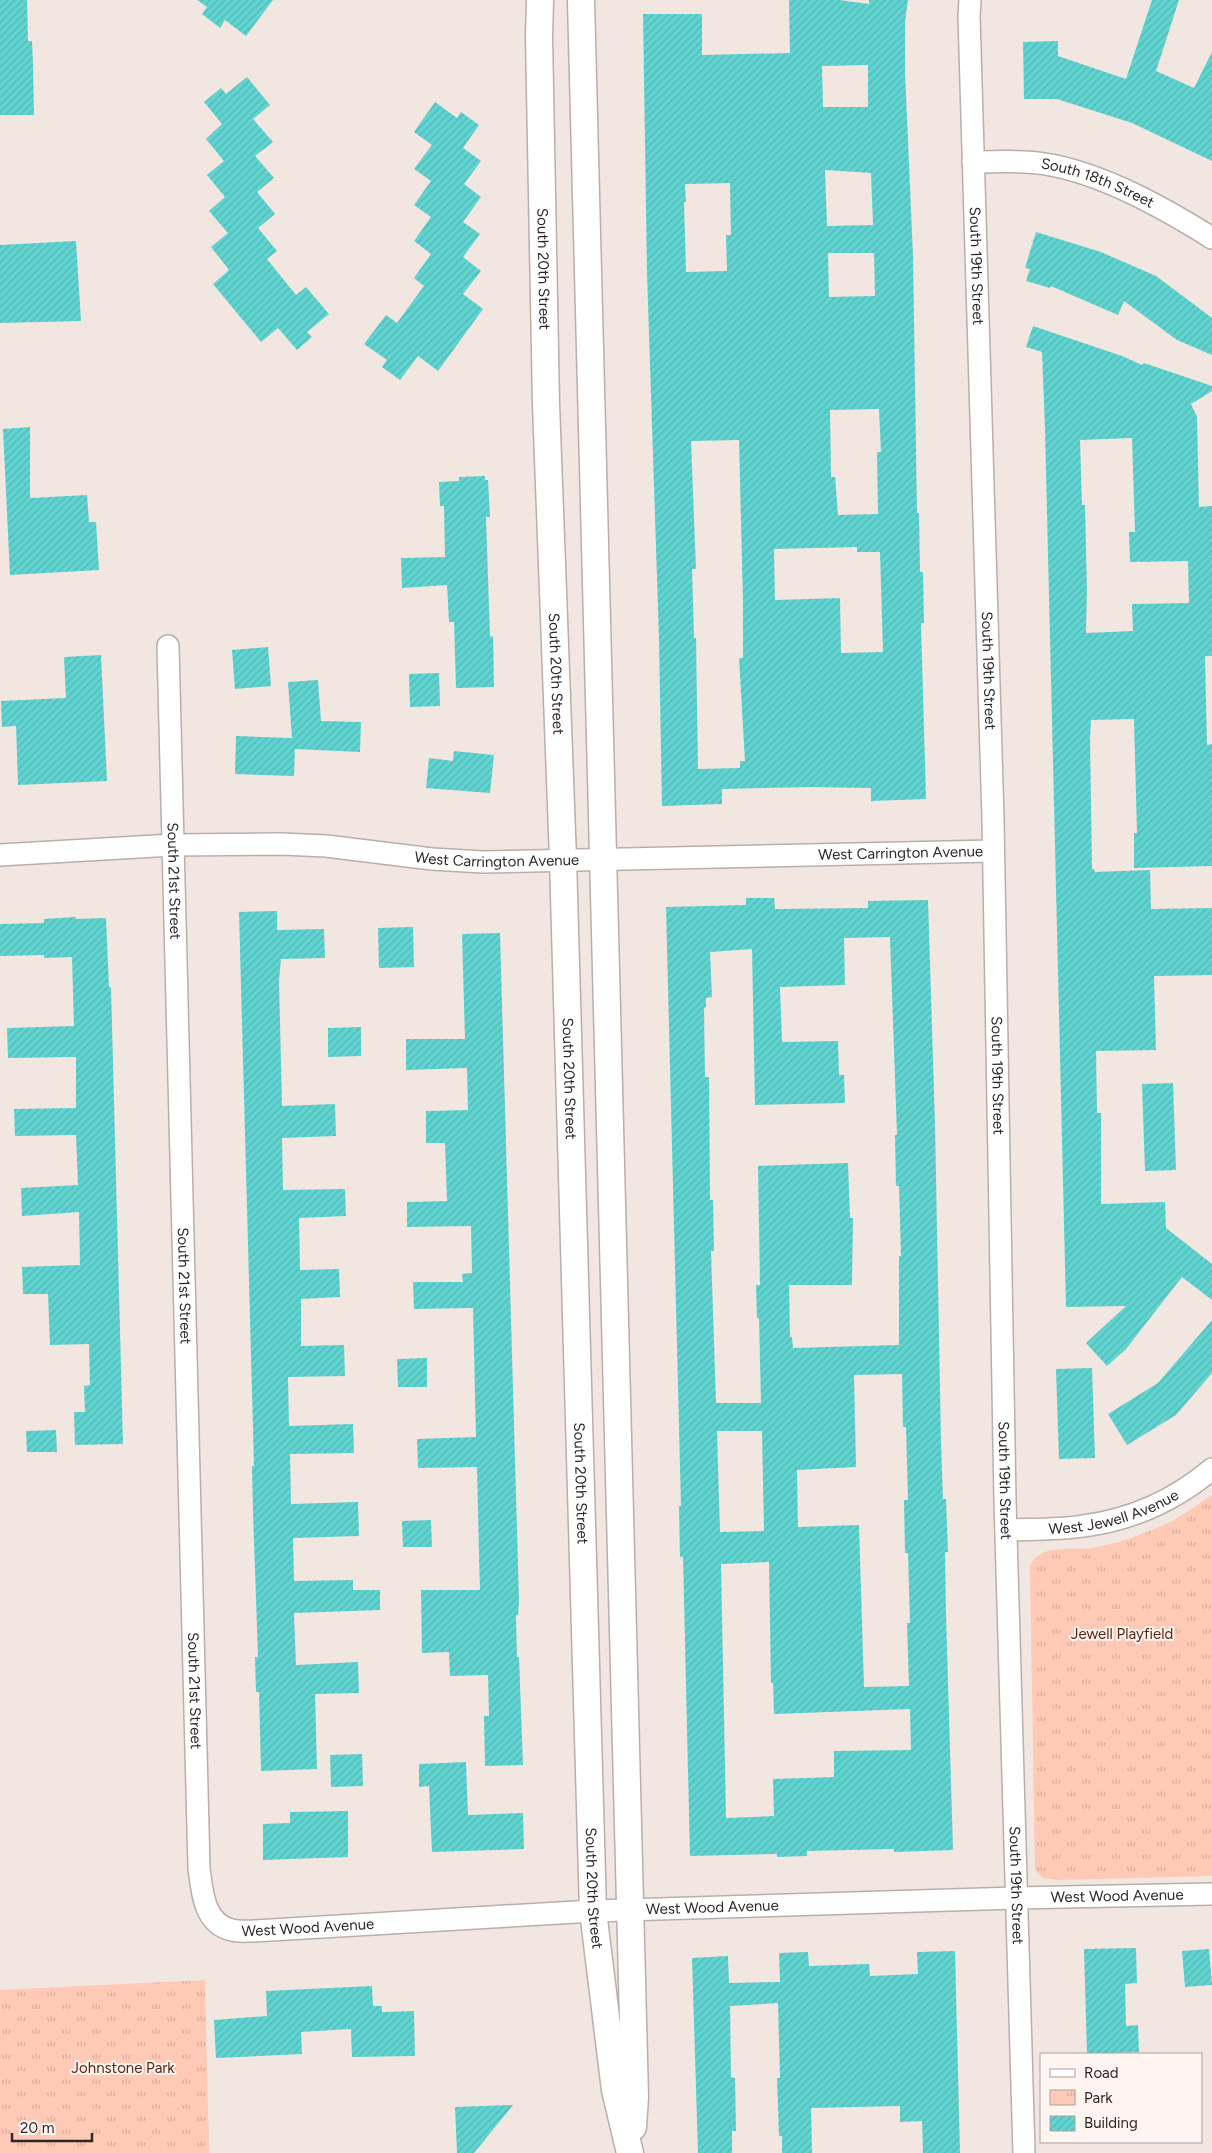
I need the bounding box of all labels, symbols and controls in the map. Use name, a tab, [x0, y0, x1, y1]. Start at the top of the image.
street label: South 18th Street	[1040, 155, 1158, 212]
street label: South 19th Street	[966, 206, 987, 326]
street label: South 20th Street	[533, 208, 554, 330]
street label: South 19th Street	[978, 611, 999, 731]
street label: South 20th Street	[545, 612, 567, 735]
street label: South 21st Street	[163, 822, 184, 940]
street label: West Carrington Avenue	[818, 842, 983, 864]
street label: West Carrington Avenue	[413, 848, 579, 871]
street label: South 19th Street	[987, 1016, 1008, 1135]
street label: South 20th Street	[559, 1017, 580, 1140]
street label: South 21st Street	[174, 1227, 195, 1345]
street label: South 19th Street	[995, 1421, 1015, 1540]
street label: South 20th Street	[570, 1422, 592, 1545]
street label: West Jewell Avenue	[1048, 1486, 1182, 1538]
park label: Jewell Playfield	[1071, 1625, 1173, 1643]
street label: South 21st Street	[184, 1632, 205, 1750]
street label: South 19th Street	[1005, 1826, 1027, 1945]
street label: South 20th Street	[582, 1827, 607, 1950]
street label: West Wood Avenue	[1050, 1886, 1184, 1906]
street label: West Wood Avenue	[646, 1896, 779, 1918]
street label: West Wood Avenue	[241, 1915, 375, 1940]
legend	[1040, 2053, 1202, 2143]
park label: Johnstone Park	[71, 2059, 175, 2077]
text: Road	[1084, 2064, 1119, 2082]
text: Park	[1084, 2089, 1113, 2107]
scale bar	[12, 2110, 92, 2142]
text: Building	[1084, 2114, 1138, 2132]
text: 20 m	[20, 2119, 54, 2137]

